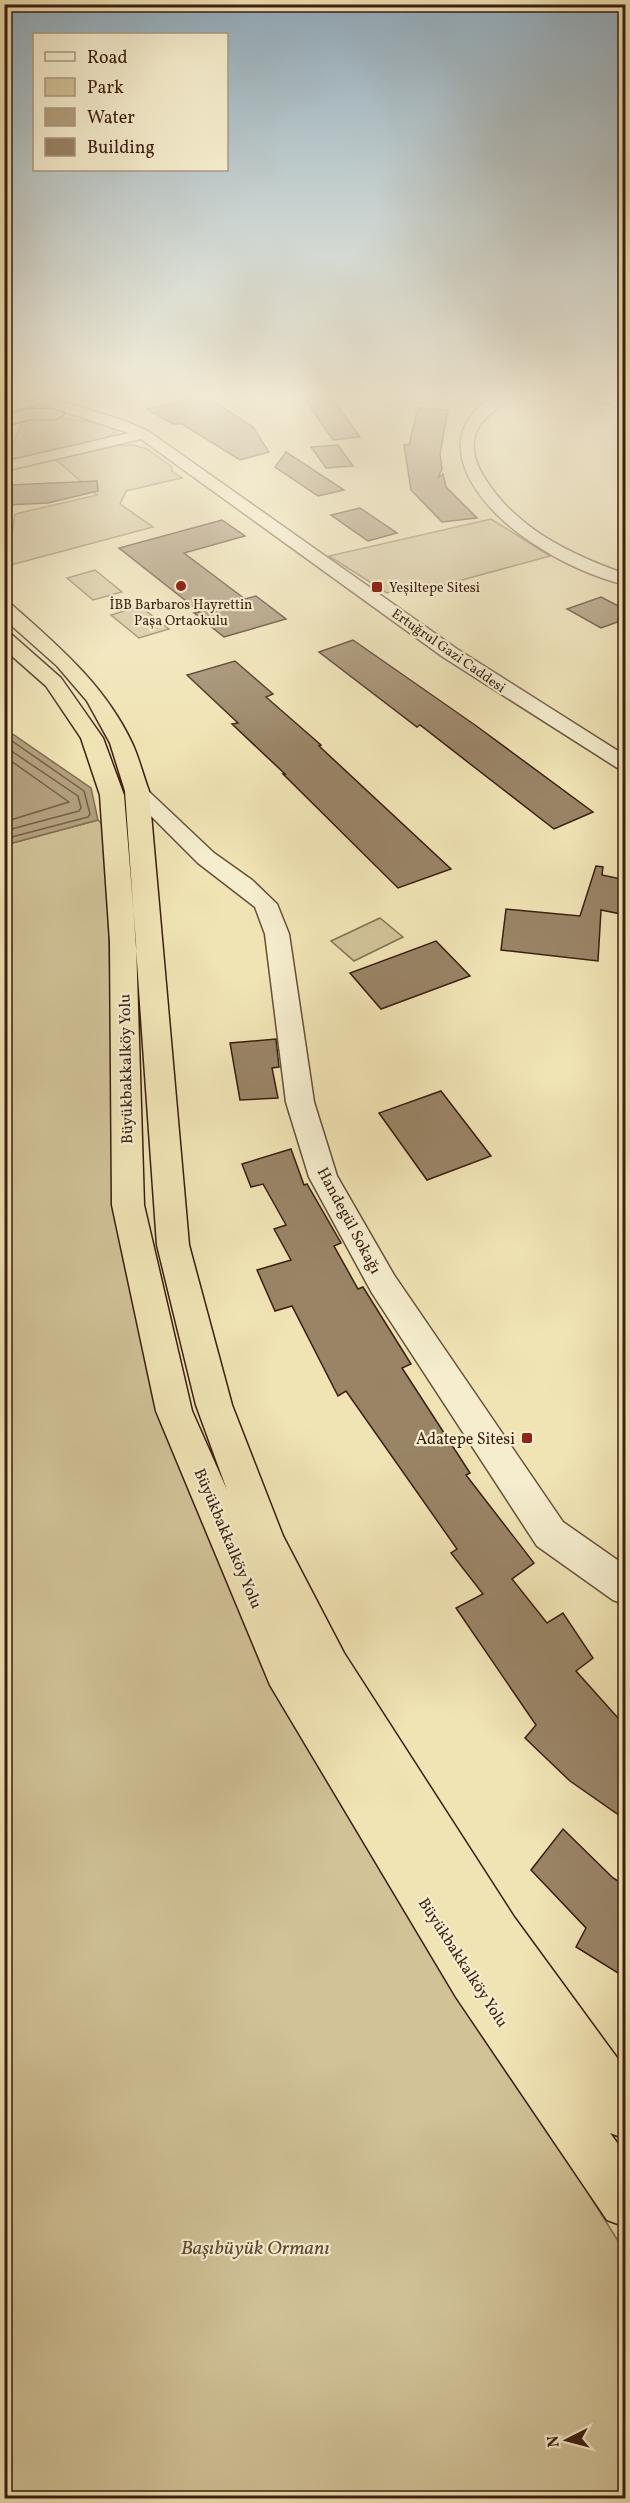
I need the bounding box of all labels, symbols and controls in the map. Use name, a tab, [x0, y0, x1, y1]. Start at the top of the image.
legend	[33, 33, 228, 171]
text: Road	[87, 46, 128, 71]
text: Park	[87, 76, 124, 101]
text: Water	[87, 106, 135, 131]
text: Building	[87, 136, 155, 161]
marker: İBB Barbaros Hayrettin Paşa Ortaokulu	[174, 579, 188, 593]
place label: Yeşiltepe Sitesi	[389, 579, 480, 598]
marker: Yeşiltepe Sitesi	[370, 580, 384, 594]
place label: İBB Barbaros Hayrettin Paşa Ortaokulu	[110, 596, 252, 631]
street label: Ertuğrul Gazi Caddesi	[387, 605, 509, 698]
street label: Büyükbakkalköy Yolu	[115, 994, 139, 1144]
street label: Handegül Sokağı	[311, 1164, 386, 1278]
place label: Adatepe Sitesi	[416, 1429, 515, 1451]
marker: Adatepe Sitesi	[520, 1431, 534, 1445]
street label: Büyükbakkalköy Yolu	[188, 1465, 267, 1612]
street label: Büyükbakkalköy Yolu	[412, 1894, 512, 2032]
park label: Başıbüyük Ormanı	[181, 2235, 329, 2263]
north arrow	[537, 2410, 597, 2470]
text: N	[542, 2434, 566, 2448]

